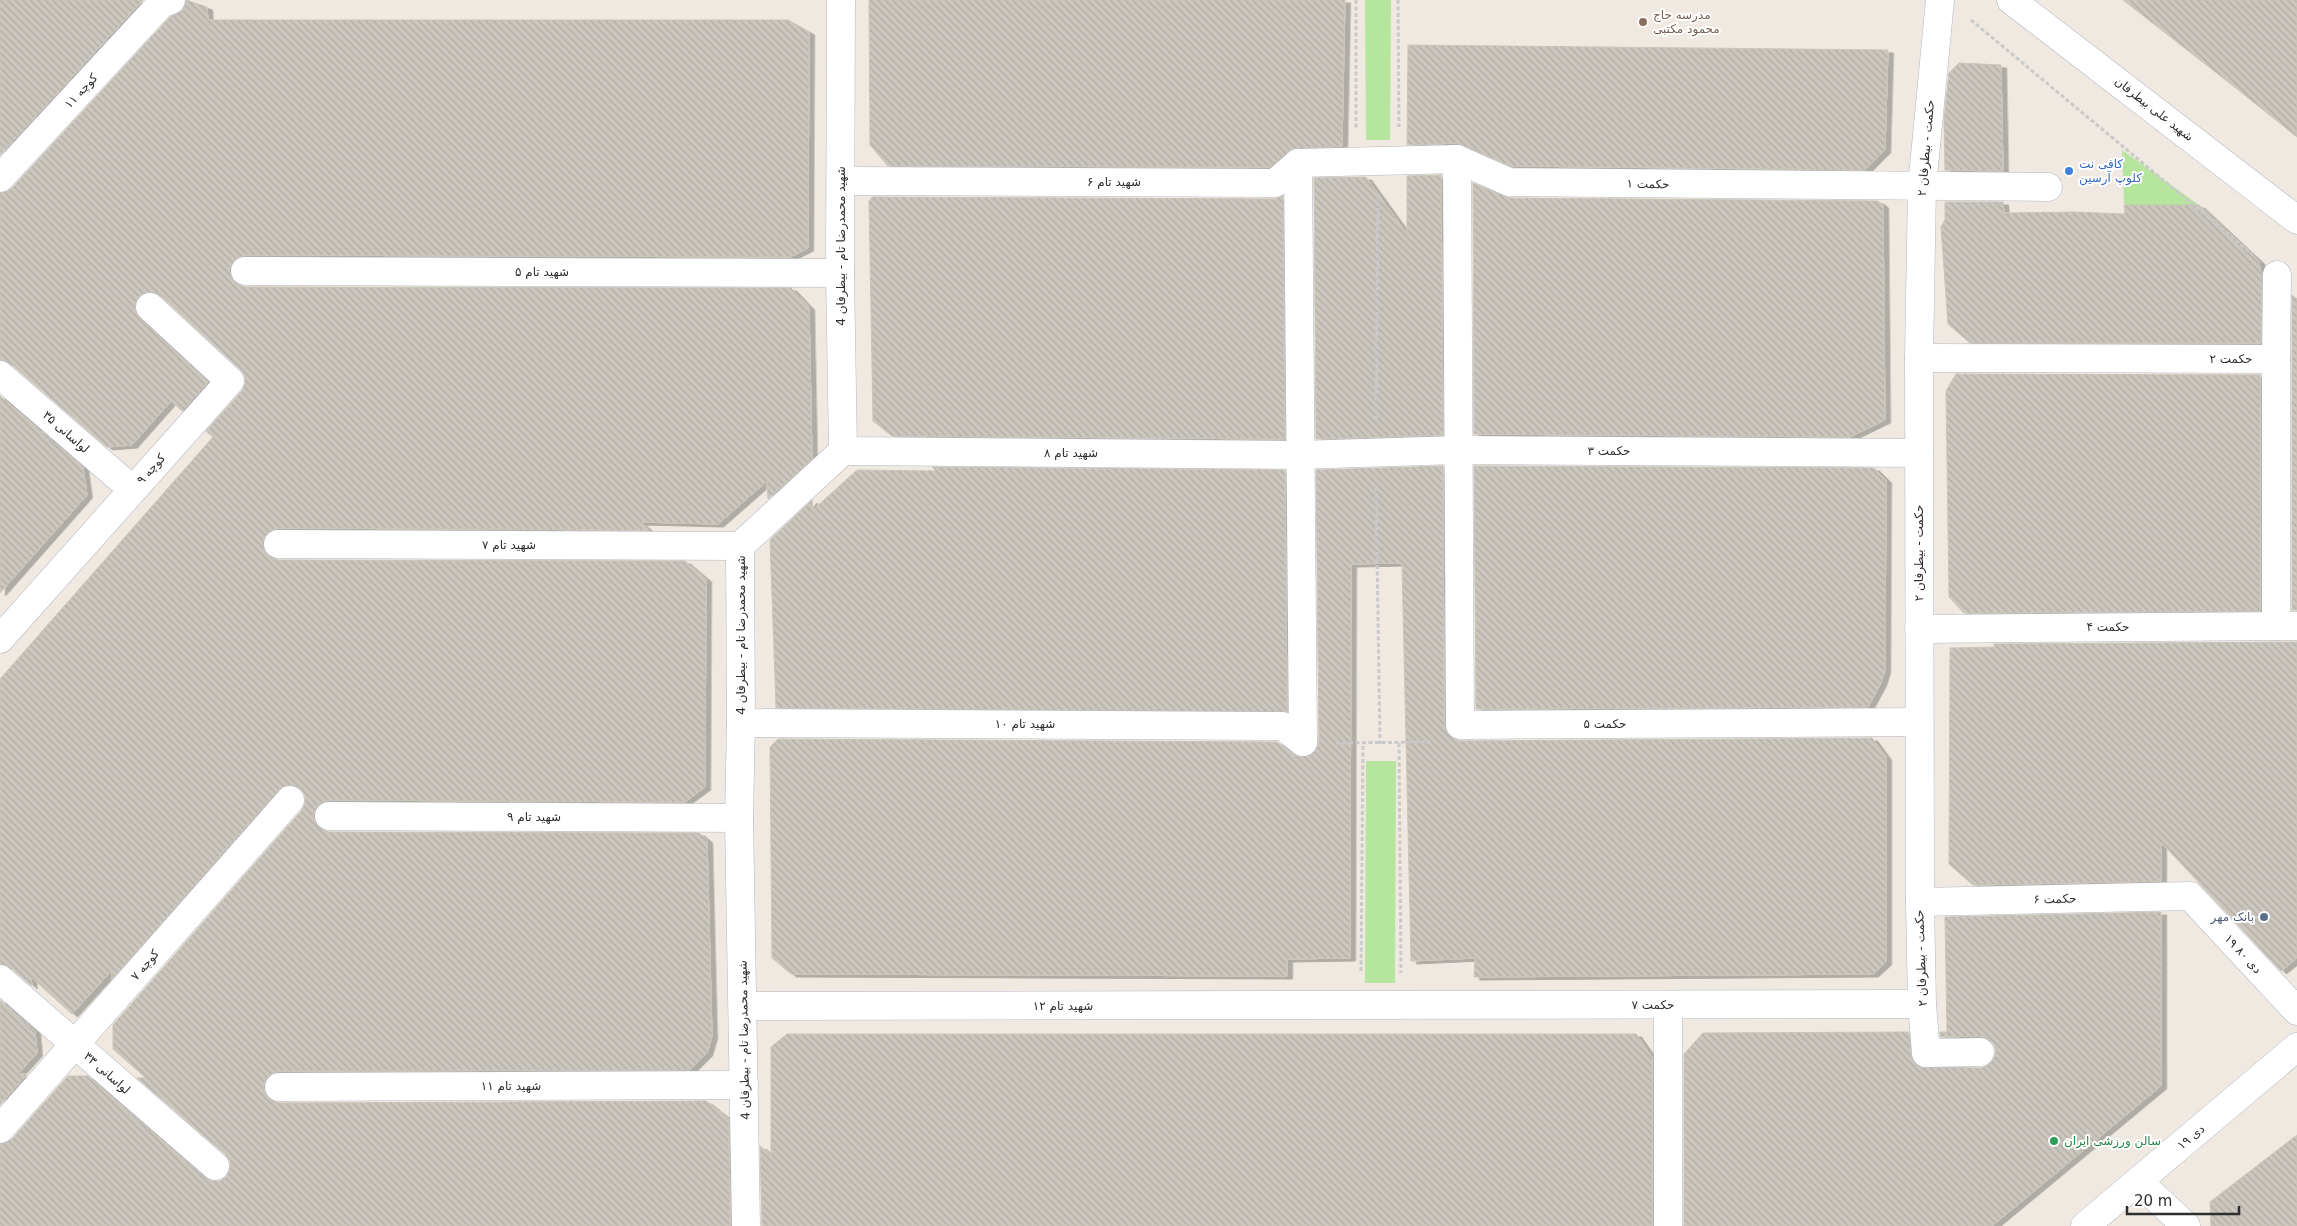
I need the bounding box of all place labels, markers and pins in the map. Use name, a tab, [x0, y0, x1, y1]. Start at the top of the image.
place label: مدرسه حاج محمود مکتبی	[1653, 8, 1720, 37]
marker: مدرسه حاج محمود مکتبی	[1637, 16, 1649, 28]
place label: کافی نت کلوپ آرسین	[2079, 157, 2142, 186]
marker: کافی نت کلوپ آرسین	[2063, 165, 2075, 177]
place label: بانک مهر	[2210, 910, 2254, 925]
marker: بانک مهر	[2258, 911, 2270, 923]
place label: سالن ورزشی ایران	[2064, 1134, 2161, 1149]
marker: سالن ورزشی ایران	[2048, 1135, 2060, 1147]

